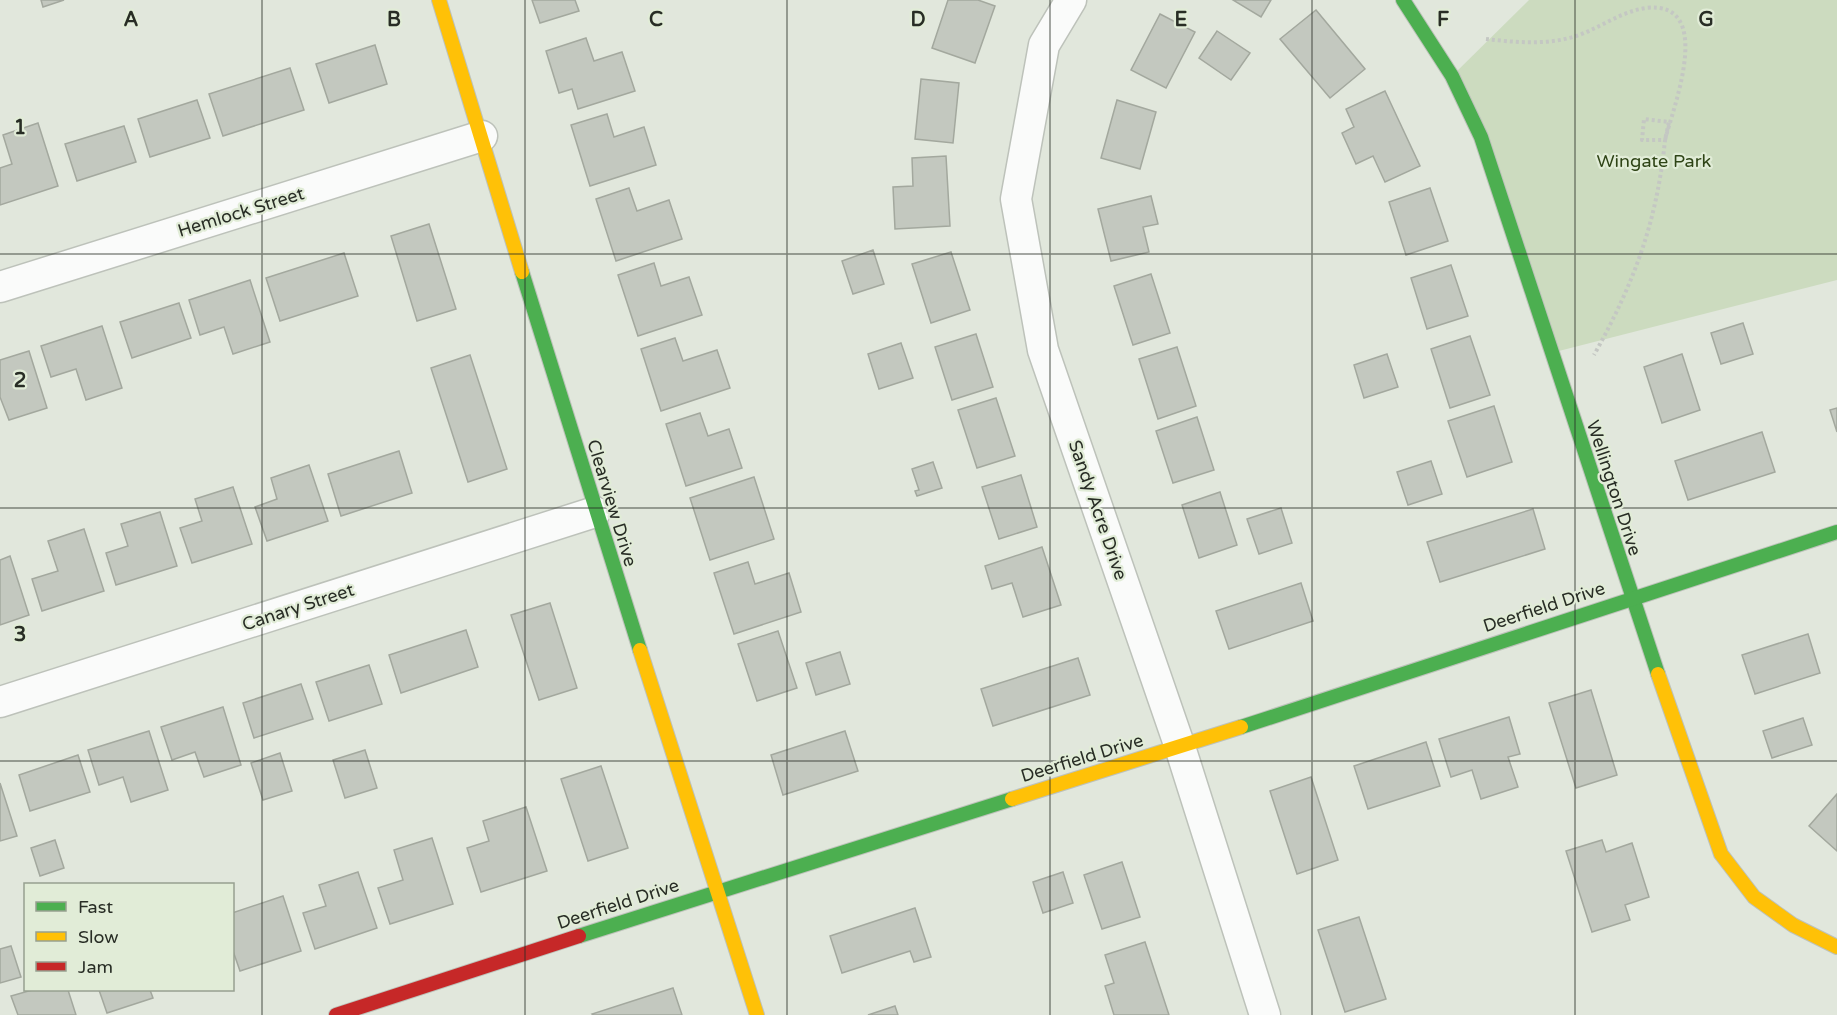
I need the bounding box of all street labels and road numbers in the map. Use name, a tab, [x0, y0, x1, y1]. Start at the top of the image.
street label: Hemlock Street	[175, 182, 307, 242]
street label: Wellington Drive	[1582, 418, 1646, 558]
street label: Clearview Drive	[582, 437, 642, 569]
street label: Sandy Acre Drive	[1064, 437, 1132, 583]
street label: Deerfield Drive	[1480, 577, 1608, 637]
street label: Canary Street	[239, 579, 357, 635]
street label: Deerfield Drive	[1018, 729, 1146, 787]
street label: Deerfield Drive	[554, 874, 682, 934]

